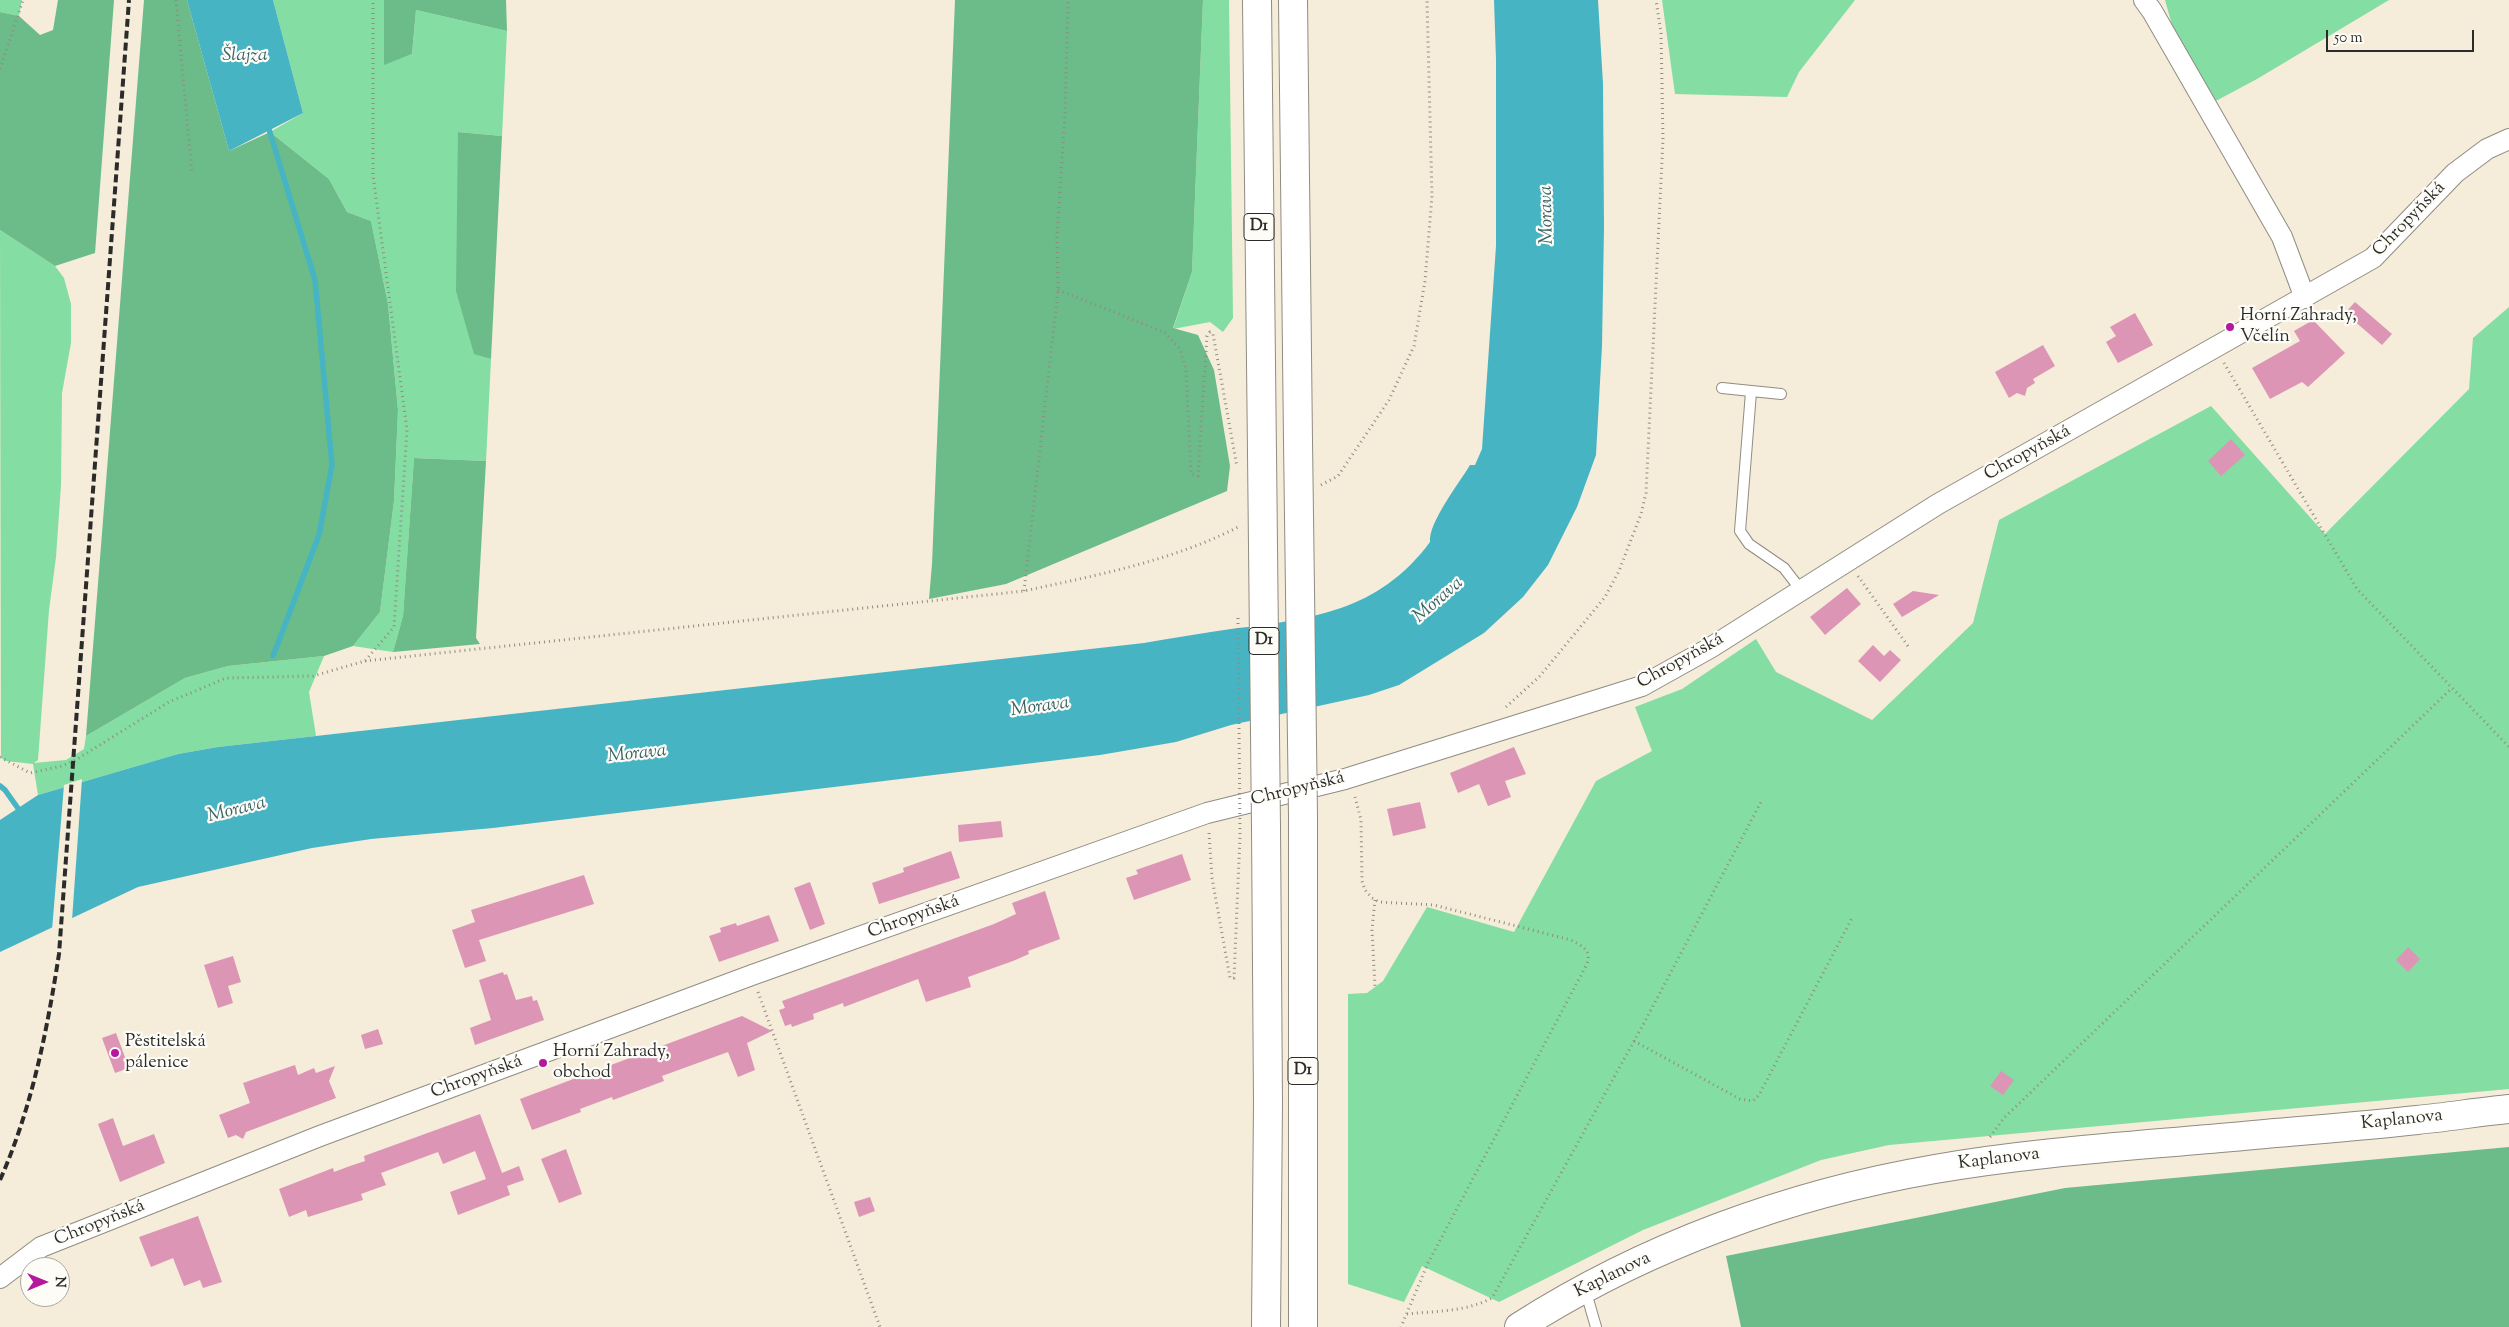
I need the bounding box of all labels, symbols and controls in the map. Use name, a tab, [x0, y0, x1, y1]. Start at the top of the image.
scale bar	[2329, 20, 2476, 52]
text: 50 m	[2334, 28, 2363, 49]
water label: Šlajza	[222, 46, 268, 68]
street label: Chropyňská	[2369, 178, 2451, 262]
water label: Morava	[1536, 185, 1560, 245]
road number: D1	[1244, 213, 1274, 240]
place label: Horní Zahrady, Včelín	[2240, 306, 2357, 348]
marker: Horní Zahrady, Včelín	[2224, 321, 2236, 333]
street label: Chropyňská	[1981, 421, 2075, 487]
water label: Morava	[1409, 573, 1469, 629]
road number: D1	[1249, 627, 1279, 654]
street label: Chropyňská	[1634, 629, 1728, 695]
water label: Morava	[1009, 693, 1071, 723]
water label: Morava	[606, 741, 668, 769]
street label: Chropyňská	[1249, 768, 1347, 812]
water label: Morava	[206, 793, 268, 829]
street label: Chropyňská	[865, 892, 963, 944]
place label: Pěstitelská pálenice	[125, 1032, 206, 1074]
place label: Horní Zahrady, obchod	[553, 1042, 670, 1084]
marker: Pěstitelská pálenice	[109, 1047, 121, 1059]
street label: Chropyňská	[428, 1052, 526, 1104]
marker: Horní Zahrady, obchod	[537, 1057, 549, 1069]
road number: D1	[1288, 1058, 1318, 1084]
street label: Kaplanova	[2360, 1106, 2444, 1136]
street label: Kaplanova	[1957, 1144, 2041, 1176]
street label: Chropyňská	[52, 1196, 148, 1252]
street label: Kaplanova	[1571, 1248, 1655, 1304]
north arrow	[20, 1257, 70, 1307]
text: N	[49, 1276, 69, 1288]

